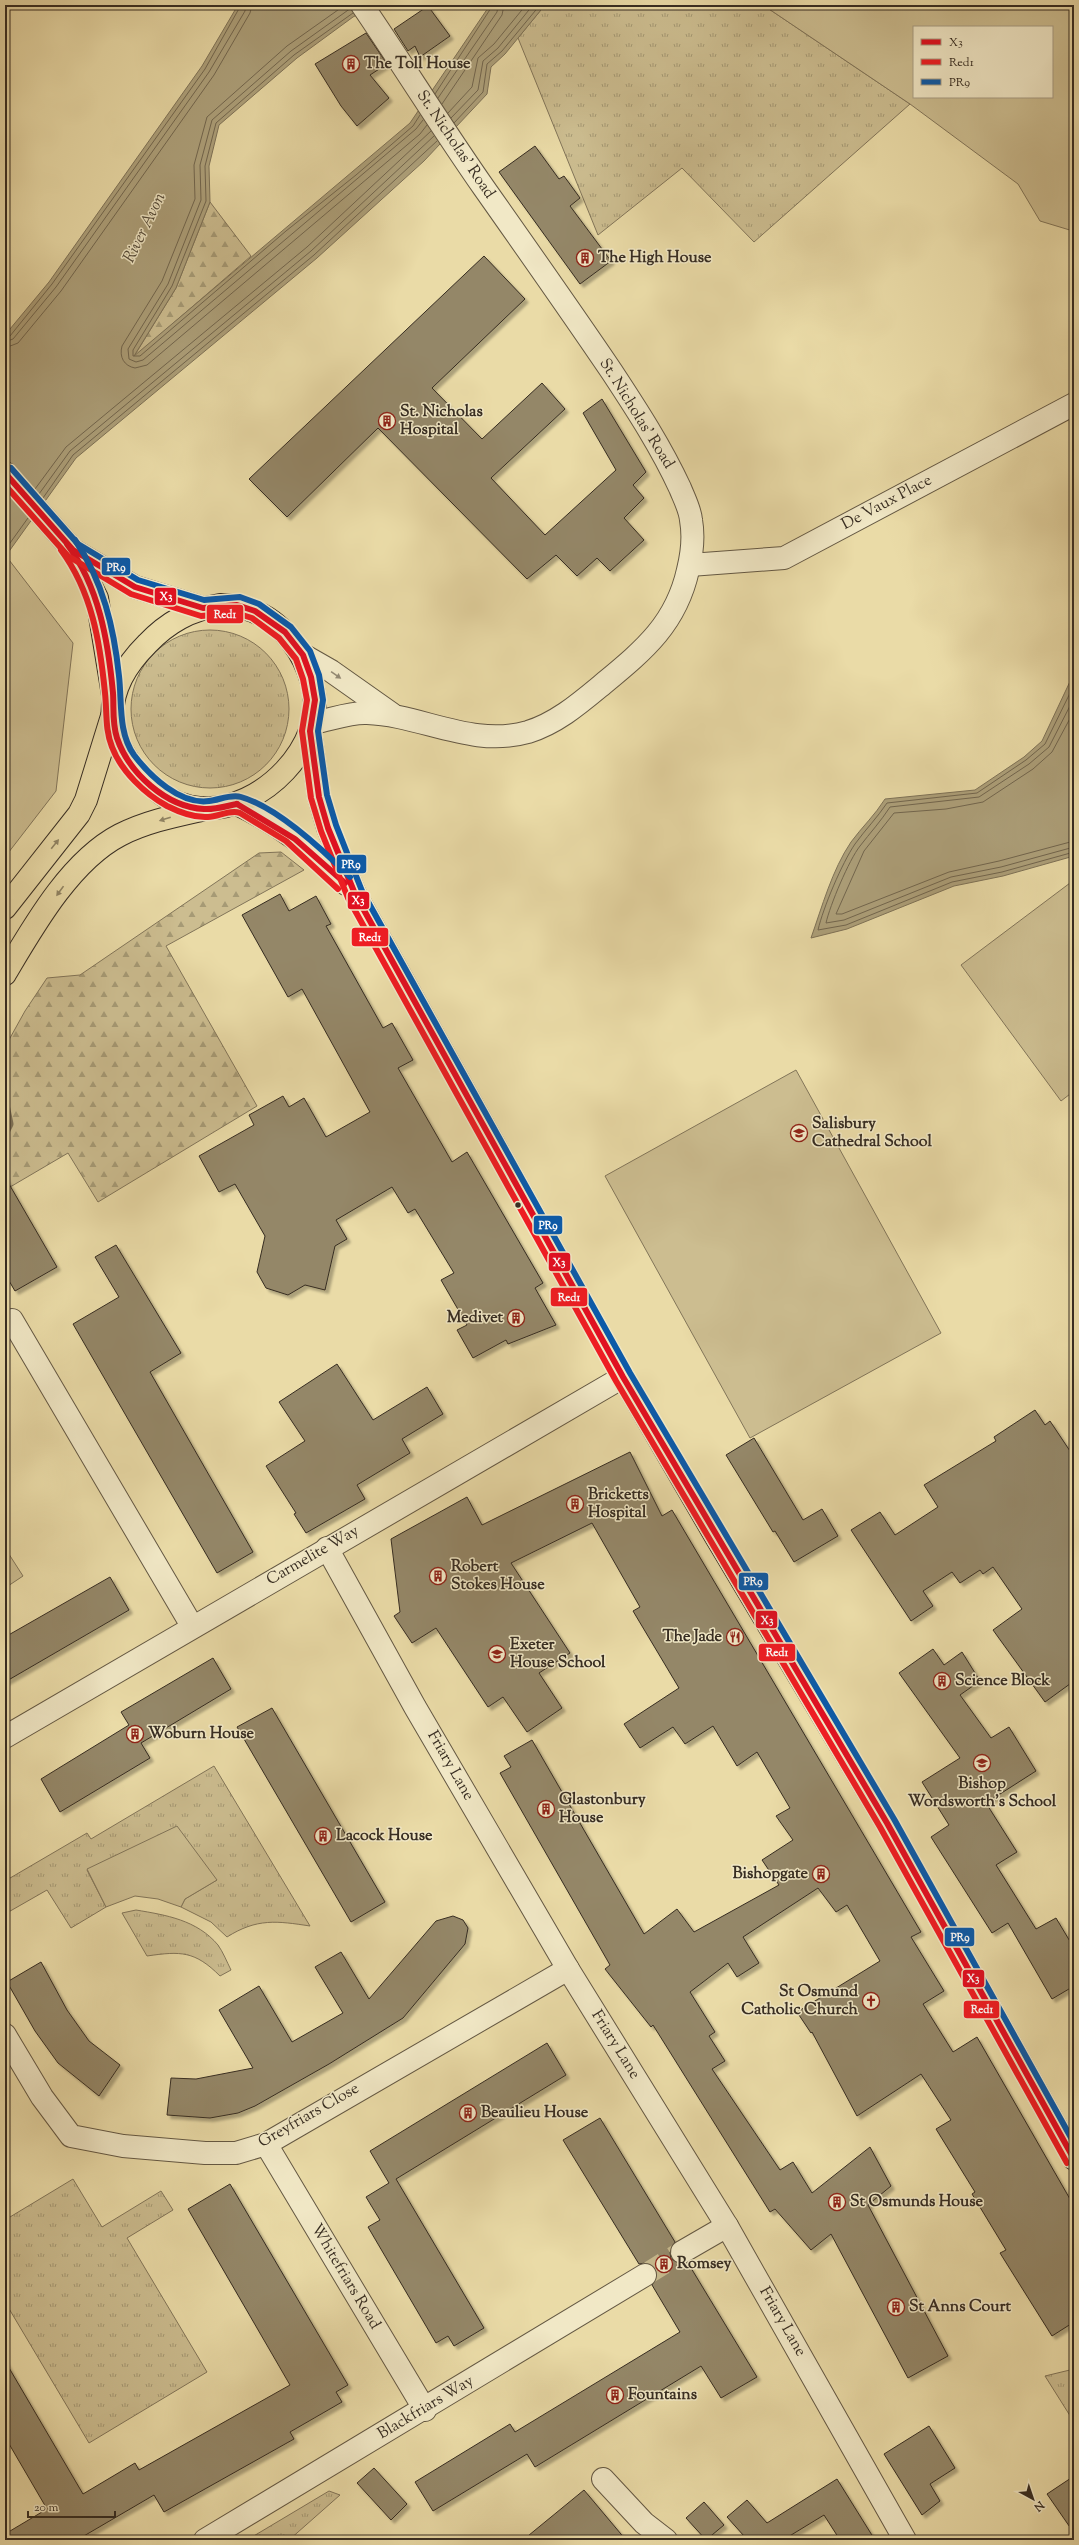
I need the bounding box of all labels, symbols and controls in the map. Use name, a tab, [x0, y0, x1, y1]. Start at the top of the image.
legend	[913, 26, 1053, 98]
text: X3	[949, 34, 963, 52]
place label: The Toll House	[364, 53, 471, 76]
building icon: The Toll House	[341, 54, 361, 74]
text: Red1	[949, 54, 974, 72]
text: PR9	[949, 74, 970, 92]
street label: St. Nicholas' Road	[410, 86, 500, 204]
water label: River Avon	[118, 189, 172, 267]
place label: The High House	[598, 247, 712, 270]
building icon: The High House	[575, 248, 595, 268]
street label: St. Nicholas' Road	[593, 354, 679, 474]
place label: St. Nicholas Hospital	[400, 401, 483, 442]
building icon: St. Nicholas Hospital	[377, 411, 397, 431]
street label: De Vaux Place	[838, 470, 936, 536]
line badge: PR9	[101, 557, 131, 576]
text: PR9	[105, 560, 126, 576]
line badge: X3	[154, 587, 177, 606]
text: X3	[159, 589, 173, 605]
line badge: Red1	[206, 604, 244, 624]
text: Red1	[213, 607, 237, 623]
one-way arrow	[331, 671, 341, 679]
one-way arrow	[158, 816, 170, 822]
one-way arrow	[51, 839, 59, 850]
line badge: PR9	[336, 854, 367, 874]
text: PR9	[340, 857, 361, 873]
one-way arrow	[56, 886, 64, 896]
line badge: X3	[347, 891, 370, 910]
text: X3	[351, 893, 365, 909]
line badge: Red1	[351, 927, 389, 947]
text: Red1	[358, 930, 382, 946]
place label: Salisbury Cathedral School	[812, 1113, 933, 1154]
school or university icon: Salisbury Cathedral School	[789, 1123, 809, 1143]
unlabelled marker	[513, 1200, 523, 1210]
line badge: PR9	[533, 1215, 563, 1235]
text: PR9	[537, 1218, 558, 1234]
line badge: X3	[548, 1252, 571, 1272]
text: X3	[552, 1255, 566, 1271]
line badge: Red1	[550, 1287, 588, 1307]
text: Red1	[557, 1290, 581, 1306]
place label: Medivet	[447, 1307, 504, 1330]
building icon: Medivet	[506, 1308, 526, 1328]
place label: Bricketts Hospital	[588, 1484, 649, 1525]
building icon: Bricketts Hospital	[565, 1494, 585, 1514]
street label: Carmelite Way	[262, 1520, 364, 1592]
place label: Robert Stokes House	[451, 1556, 545, 1597]
building icon: Robert Stokes House	[428, 1566, 448, 1586]
line badge: PR9	[738, 1572, 769, 1591]
text: PR9	[742, 1574, 763, 1590]
line badge: X3	[755, 1610, 778, 1629]
text: X3	[760, 1613, 774, 1629]
place label: The Jade	[663, 1626, 723, 1649]
restaurant icon: The Jade	[725, 1627, 745, 1647]
place label: Exeter House School	[510, 1634, 606, 1675]
line badge: Red1	[758, 1643, 796, 1662]
school or university icon: Exeter House School	[487, 1644, 507, 1664]
text: Red1	[765, 1645, 789, 1661]
place label: Science Block	[955, 1670, 1050, 1693]
building icon: Science Block	[932, 1671, 952, 1691]
place label: Woburn House	[148, 1723, 255, 1746]
building icon: Woburn House	[125, 1724, 145, 1744]
street label: Friary Lane	[421, 1727, 479, 1805]
school or university icon: Bishop Wordsworth's School	[972, 1753, 992, 1773]
place label: Bishop Wordsworth's School	[908, 1773, 1057, 1814]
place label: Glastonbury House	[559, 1789, 646, 1830]
building icon: Glastonbury House	[536, 1799, 556, 1819]
place label: Lacock House	[336, 1825, 433, 1848]
building icon: Lacock House	[313, 1826, 333, 1846]
place label: Bishopgate	[732, 1863, 809, 1886]
building icon: Bishopgate	[811, 1864, 831, 1884]
line badge: PR9	[944, 1927, 975, 1947]
text: PR9	[949, 1930, 970, 1946]
line badge: X3	[962, 1969, 985, 1988]
text: X3	[966, 1971, 980, 1987]
place label: St Osmund Catholic Church	[741, 1981, 859, 2022]
church icon: St Osmund Catholic Church	[861, 1991, 881, 2011]
line badge: Red1	[963, 2000, 1000, 2019]
text: Red1	[970, 2002, 994, 2018]
street label: Friary Lane	[585, 2006, 645, 2084]
street label: Greyfriars Close	[254, 2078, 364, 2154]
place label: Beaulieu House	[481, 2102, 589, 2125]
building icon: Beaulieu House	[458, 2103, 478, 2123]
place label: St Osmunds House	[850, 2191, 984, 2214]
building icon: St Osmunds House	[827, 2192, 847, 2212]
street label: Whitefriars Road	[304, 2220, 386, 2334]
place label: Romsey	[677, 2253, 732, 2276]
building icon: Romsey	[654, 2254, 674, 2274]
street label: Friary Lane	[753, 2283, 811, 2361]
place label: St Anns Court	[909, 2296, 1011, 2319]
building icon: St Anns Court	[886, 2297, 906, 2317]
street label: Blackfriars Way	[374, 2370, 478, 2446]
place label: Fountains	[628, 2384, 697, 2407]
building icon: Fountains	[605, 2385, 625, 2405]
north arrow	[1013, 2479, 1053, 2519]
scale bar	[28, 2493, 115, 2519]
text: N	[1030, 2496, 1048, 2515]
text: 20 m	[34, 2499, 59, 2517]

